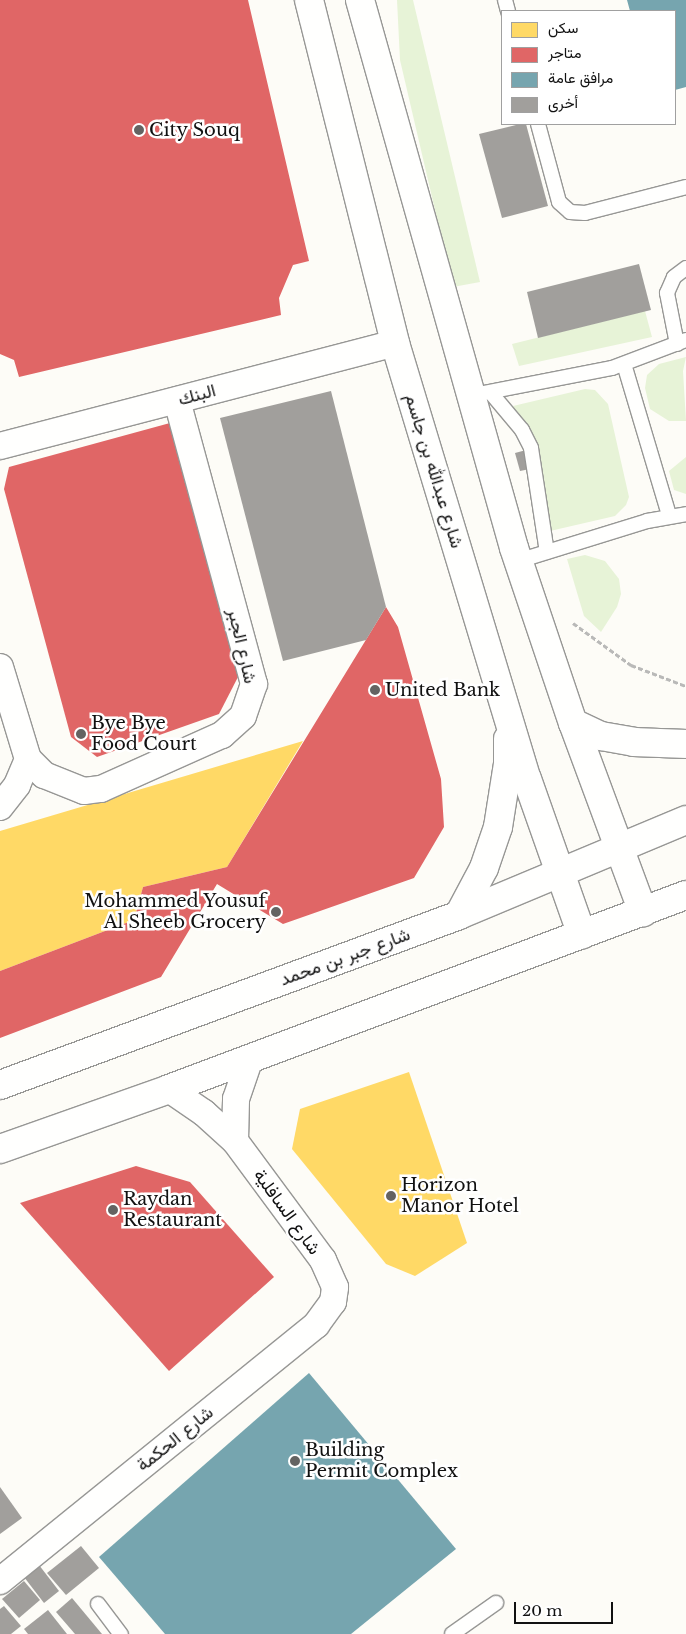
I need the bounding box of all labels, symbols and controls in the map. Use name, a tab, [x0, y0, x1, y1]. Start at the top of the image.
legend	[501, 10, 676, 125]
text: سكن	[548, 18, 578, 37]
text: متاجر	[548, 43, 582, 62]
text: مرافق عامة	[548, 68, 613, 87]
text: أخرى	[548, 93, 578, 112]
place label: City Souq	[149, 119, 240, 141]
marker: City Souq	[133, 124, 145, 136]
street label: البنك	[176, 380, 218, 410]
street label: شارع عبدالله بن جاسم	[400, 391, 468, 551]
street label: شارع الجبر	[223, 606, 261, 686]
place label: United Bank	[385, 679, 500, 701]
marker: United Bank	[369, 684, 381, 696]
place label: Bye Bye Food Court	[91, 713, 197, 756]
marker: Bye Bye Food Court	[75, 728, 87, 740]
place label: Mohammed Yousuf Al Sheeb Grocery	[84, 891, 266, 934]
marker: Mohammed Yousuf Al Sheeb Grocery	[270, 906, 282, 918]
street label: شارع جبر بن محمد	[277, 923, 413, 991]
street label: شارع السافلية	[249, 1165, 325, 1259]
place label: Horizon Manor Hotel	[401, 1175, 519, 1218]
place label: Raydan Restaurant	[123, 1189, 222, 1232]
marker: Horizon Manor Hotel	[385, 1190, 397, 1202]
marker: Raydan Restaurant	[107, 1204, 119, 1216]
street label: شارع الحكمة	[133, 1402, 217, 1476]
place label: Building Permit Complex	[305, 1440, 458, 1482]
marker: Building Permit Complex	[289, 1455, 301, 1467]
scale bar	[516, 1592, 615, 1624]
text: 20 m	[522, 1601, 562, 1620]

